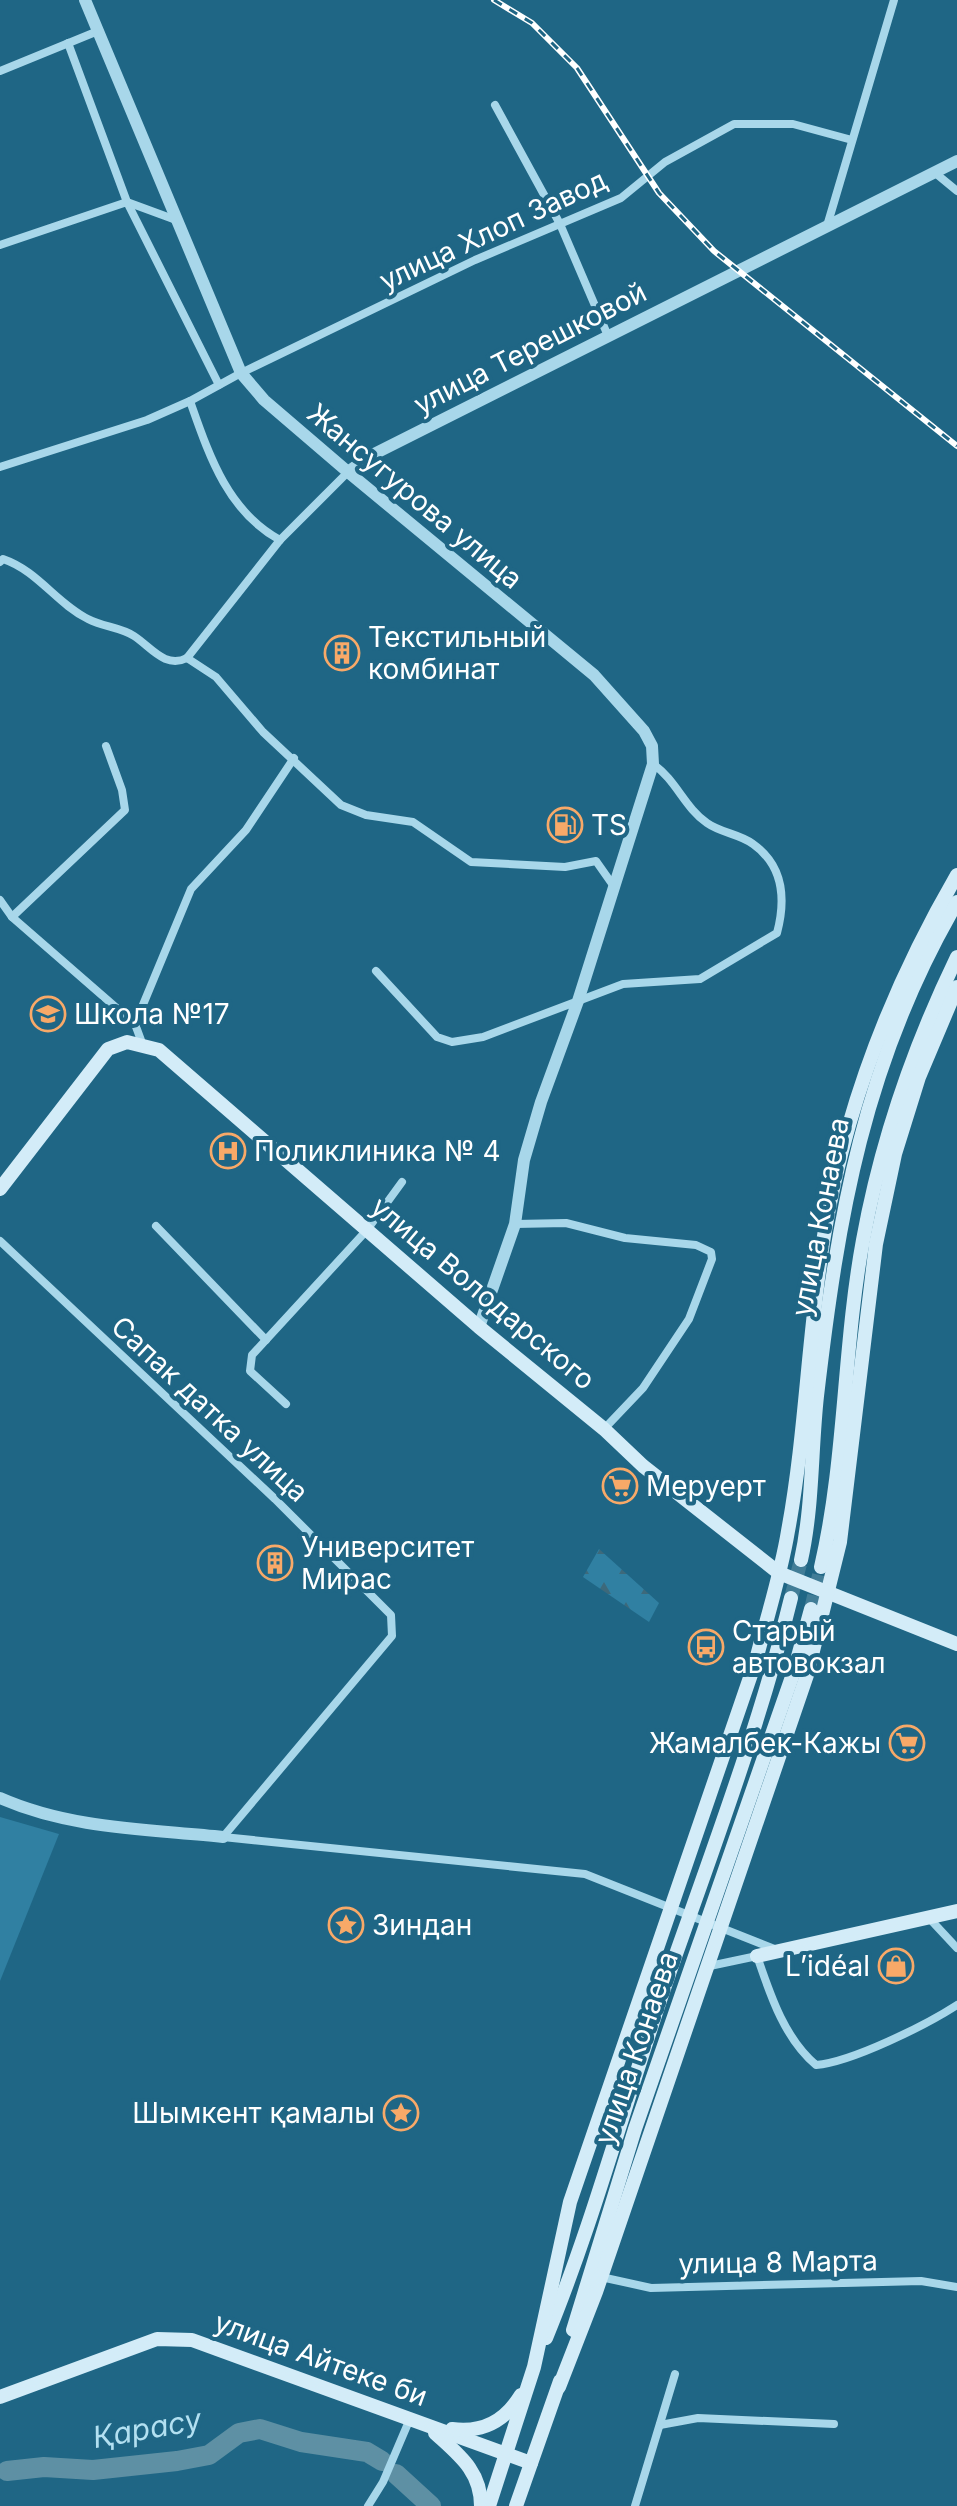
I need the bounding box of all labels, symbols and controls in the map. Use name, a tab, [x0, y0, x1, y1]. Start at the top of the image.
street label: улица Хлоп Завод	[374, 162, 612, 298]
street label: улица Терешковой	[408, 275, 652, 421]
street label: Жансугурова улица	[301, 396, 529, 596]
place label: Текстильный комбинат	[368, 620, 546, 686]
building icon: Текстильный комбинат	[323, 634, 361, 672]
fuel station icon: TS	[546, 806, 584, 844]
place label: TS	[591, 808, 627, 842]
school or university icon: Школа №17	[29, 995, 67, 1033]
place label: Школа №17	[74, 997, 230, 1031]
street label: улица Конаева	[784, 1115, 856, 1319]
hospital icon: Поликлиника № 4	[209, 1132, 247, 1170]
place label: Поликлиника № 4	[254, 1134, 501, 1168]
street label: улица Володарского	[364, 1189, 602, 1397]
street label: Сапак датка улица	[105, 1309, 315, 1509]
supermarket icon: Меруерт	[601, 1467, 639, 1505]
place label: Меруерт	[646, 1469, 766, 1503]
place label: Университет Мирас	[301, 1530, 474, 1596]
building icon: Университет Мирас	[256, 1544, 294, 1582]
place label: Старый автовокзал	[732, 1614, 886, 1680]
bus stop icon: Старый автовокзал	[687, 1628, 725, 1666]
supermarket icon: Жамалбек-Кажы	[888, 1724, 926, 1762]
place label: Жамалбек-Кажы	[649, 1726, 881, 1760]
place icon: Зиндан	[327, 1906, 365, 1944]
place label: Зиндан	[372, 1908, 472, 1942]
street label: улица Конаева	[587, 1947, 685, 2149]
shop icon: L’idéal	[877, 1947, 915, 1985]
place label: L’idéal	[785, 1949, 870, 1983]
place icon: Шымкент қамалы	[382, 2094, 420, 2132]
place label: Шымкент қамалы	[132, 2096, 375, 2130]
street label: улица 8 Марта	[678, 2243, 878, 2281]
street label: улица Айтеке би	[210, 2305, 432, 2413]
water label: Қарасу	[90, 2401, 205, 2455]

